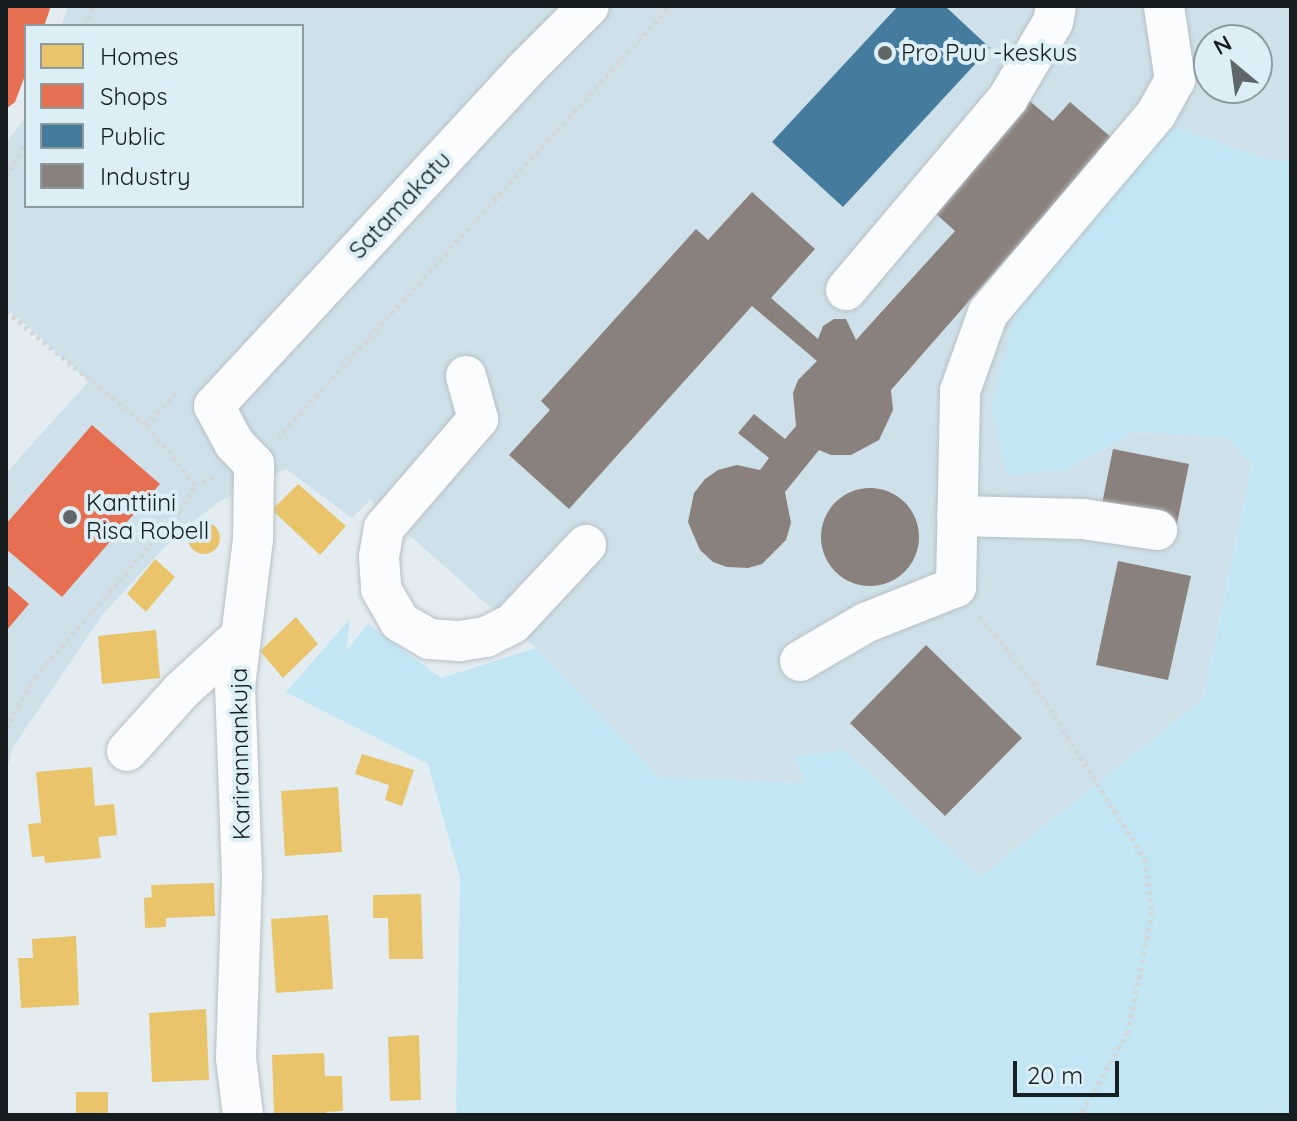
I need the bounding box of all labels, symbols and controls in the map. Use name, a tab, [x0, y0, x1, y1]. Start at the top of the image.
legend	[24, 24, 304, 208]
north arrow	[1193, 24, 1273, 104]
text: N	[1208, 29, 1236, 61]
place label: Pro Puu -keskus	[901, 39, 1077, 67]
text: Homes	[100, 41, 178, 71]
marker: Pro Puu -keskus	[876, 44, 894, 62]
text: Shops	[100, 81, 167, 111]
text: Public	[100, 121, 165, 151]
street label: Satamakatu	[343, 145, 457, 265]
text: Industry	[100, 161, 191, 191]
place label: Kanttiini Risa Robell	[86, 489, 209, 545]
marker: Kanttiini Risa Robell	[61, 508, 79, 526]
street label: Karirannankuja	[224, 668, 256, 840]
scale bar	[1017, 1045, 1123, 1095]
text: 20 m	[1027, 1060, 1083, 1090]

